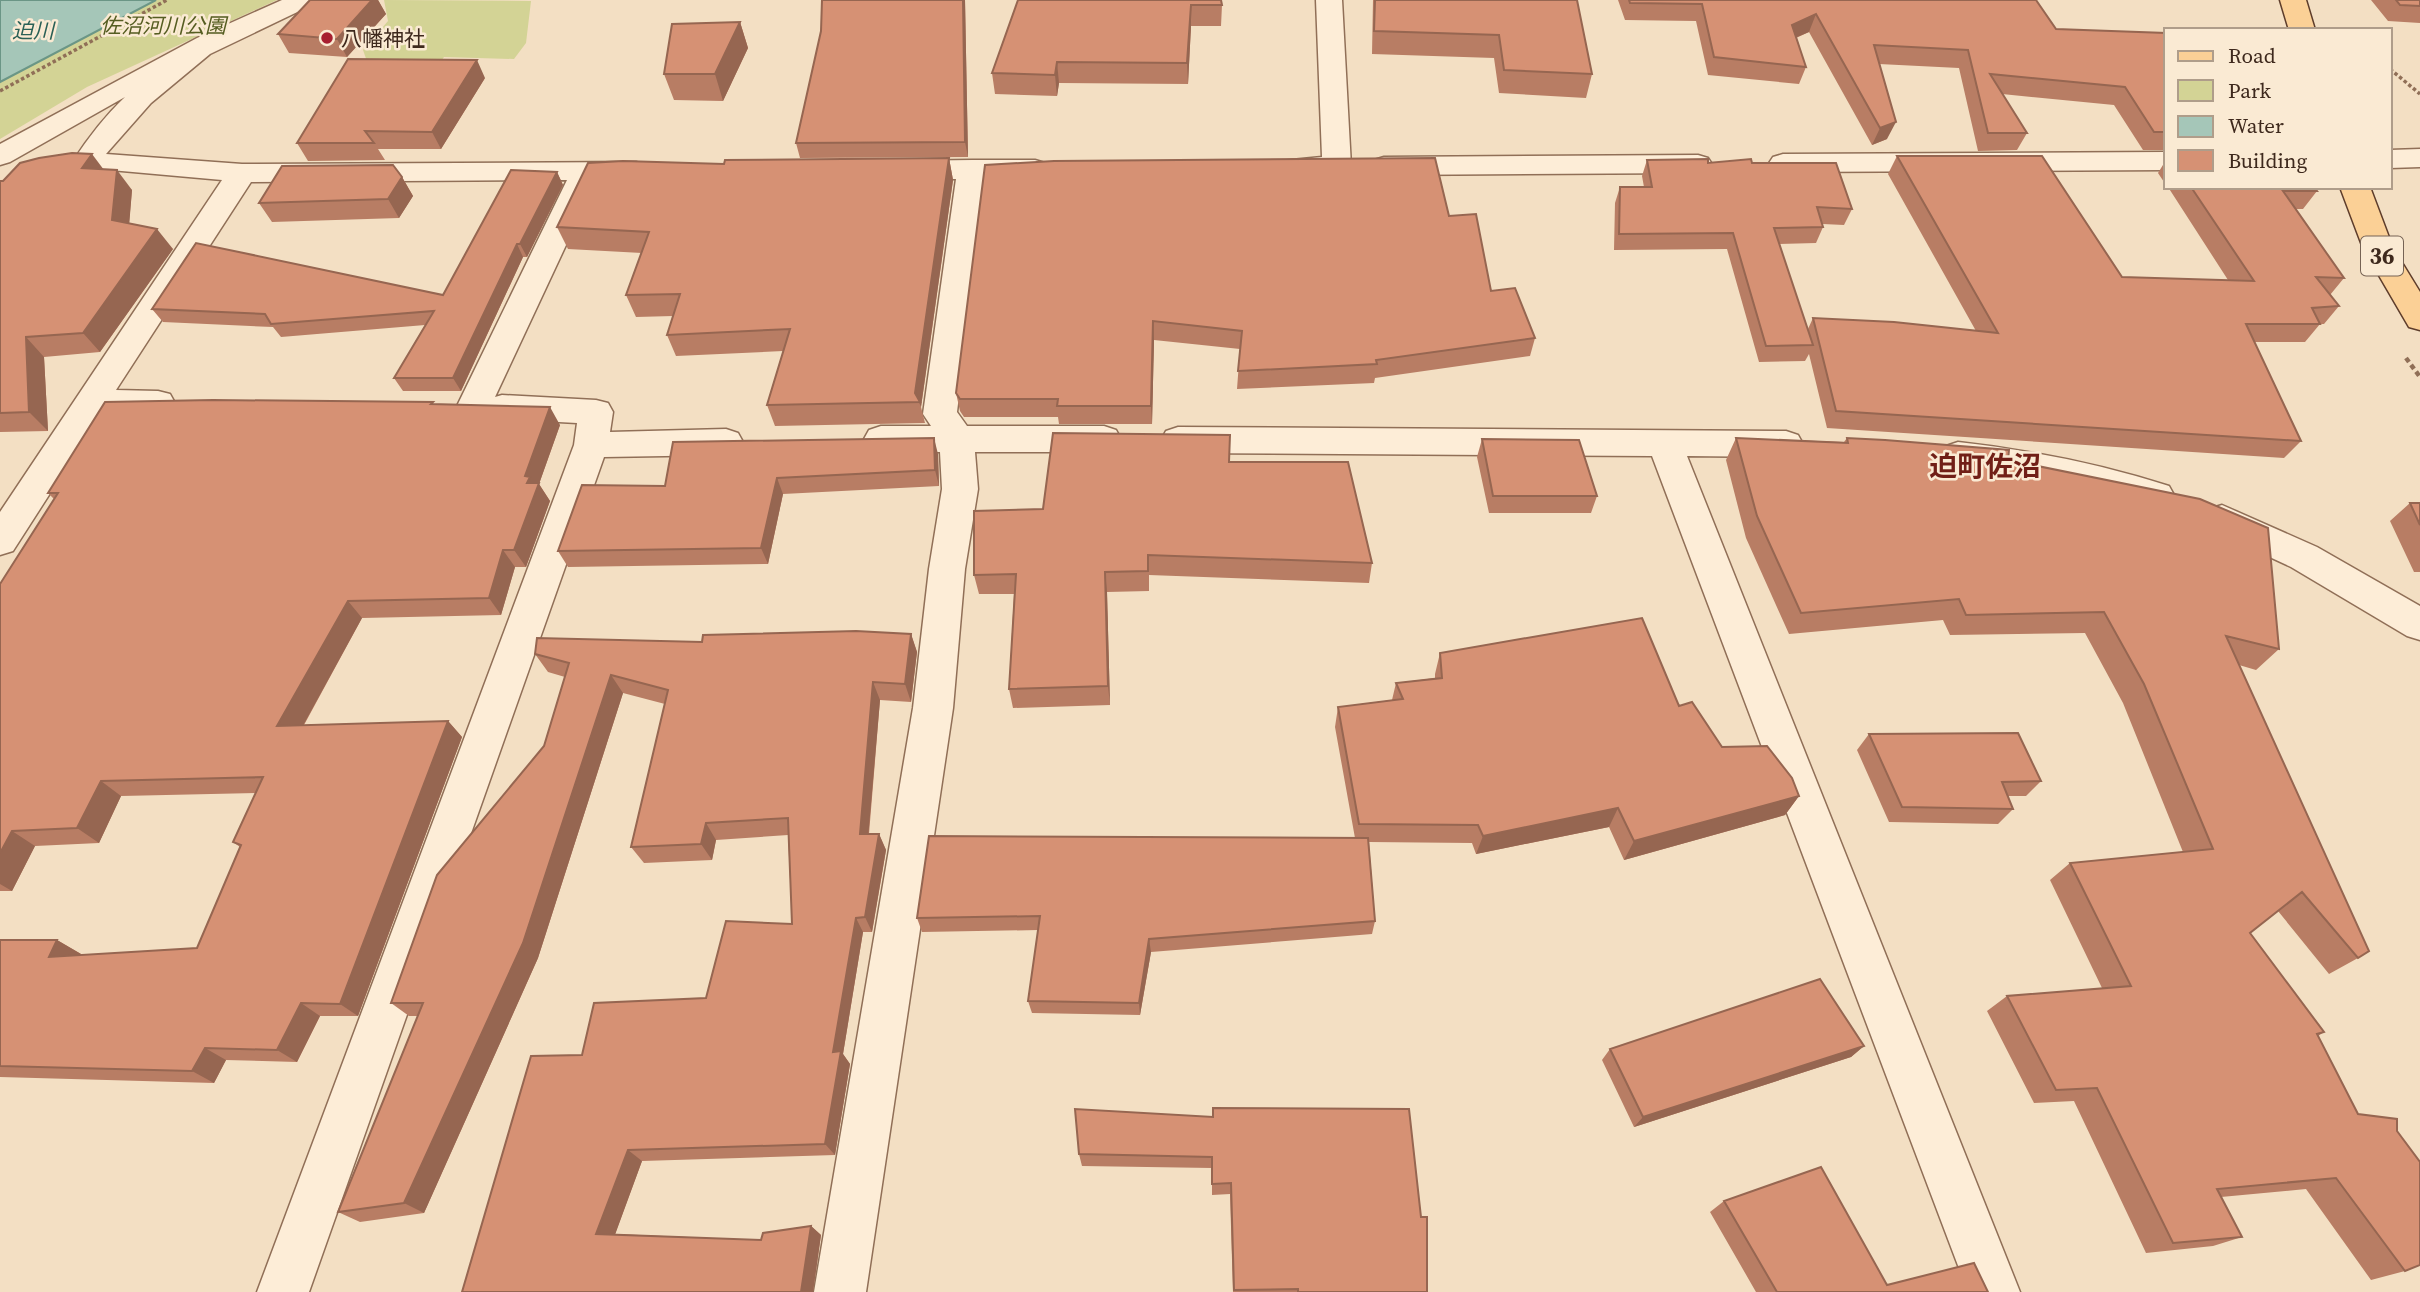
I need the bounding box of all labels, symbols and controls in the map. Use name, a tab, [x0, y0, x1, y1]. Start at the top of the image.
park label: 佐沼河川公園	[100, 11, 229, 40]
water label: 迫川	[12, 16, 56, 45]
place label: 八幡神社	[341, 24, 425, 53]
legend	[2164, 28, 2392, 189]
marker: 八幡神社	[319, 30, 335, 46]
text: Road	[2228, 41, 2276, 70]
text: Park	[2228, 76, 2272, 105]
text: Water	[2228, 111, 2284, 140]
text: Building	[2228, 146, 2307, 175]
road number: 36	[2361, 236, 2403, 276]
district label: 迫町佐沼	[1929, 447, 2041, 485]

